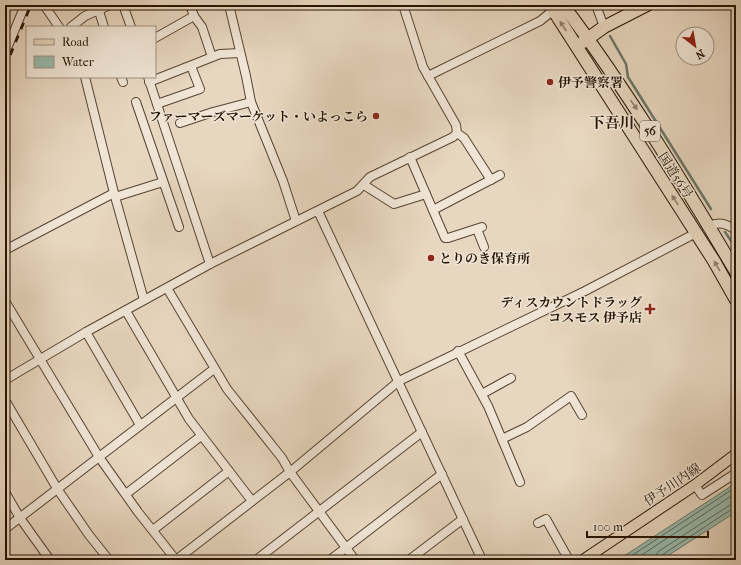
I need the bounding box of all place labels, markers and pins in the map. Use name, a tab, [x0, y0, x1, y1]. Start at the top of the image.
place label: 伊予警察署	[558, 75, 623, 90]
marker: 伊予警察署	[545, 77, 555, 87]
place label: ファーマーズマーケット・いよっこら	[149, 109, 368, 124]
marker: ファーマーズマーケット・いよっこら	[371, 111, 381, 121]
place label: とりのき保育所	[439, 251, 530, 266]
marker: とりのき保育所	[426, 253, 436, 263]
place label: ディスカウントドラッグ コスモス 伊予店	[500, 295, 642, 325]
marker: ディスカウントドラッグ コスモス 伊予店	[645, 304, 655, 314]

